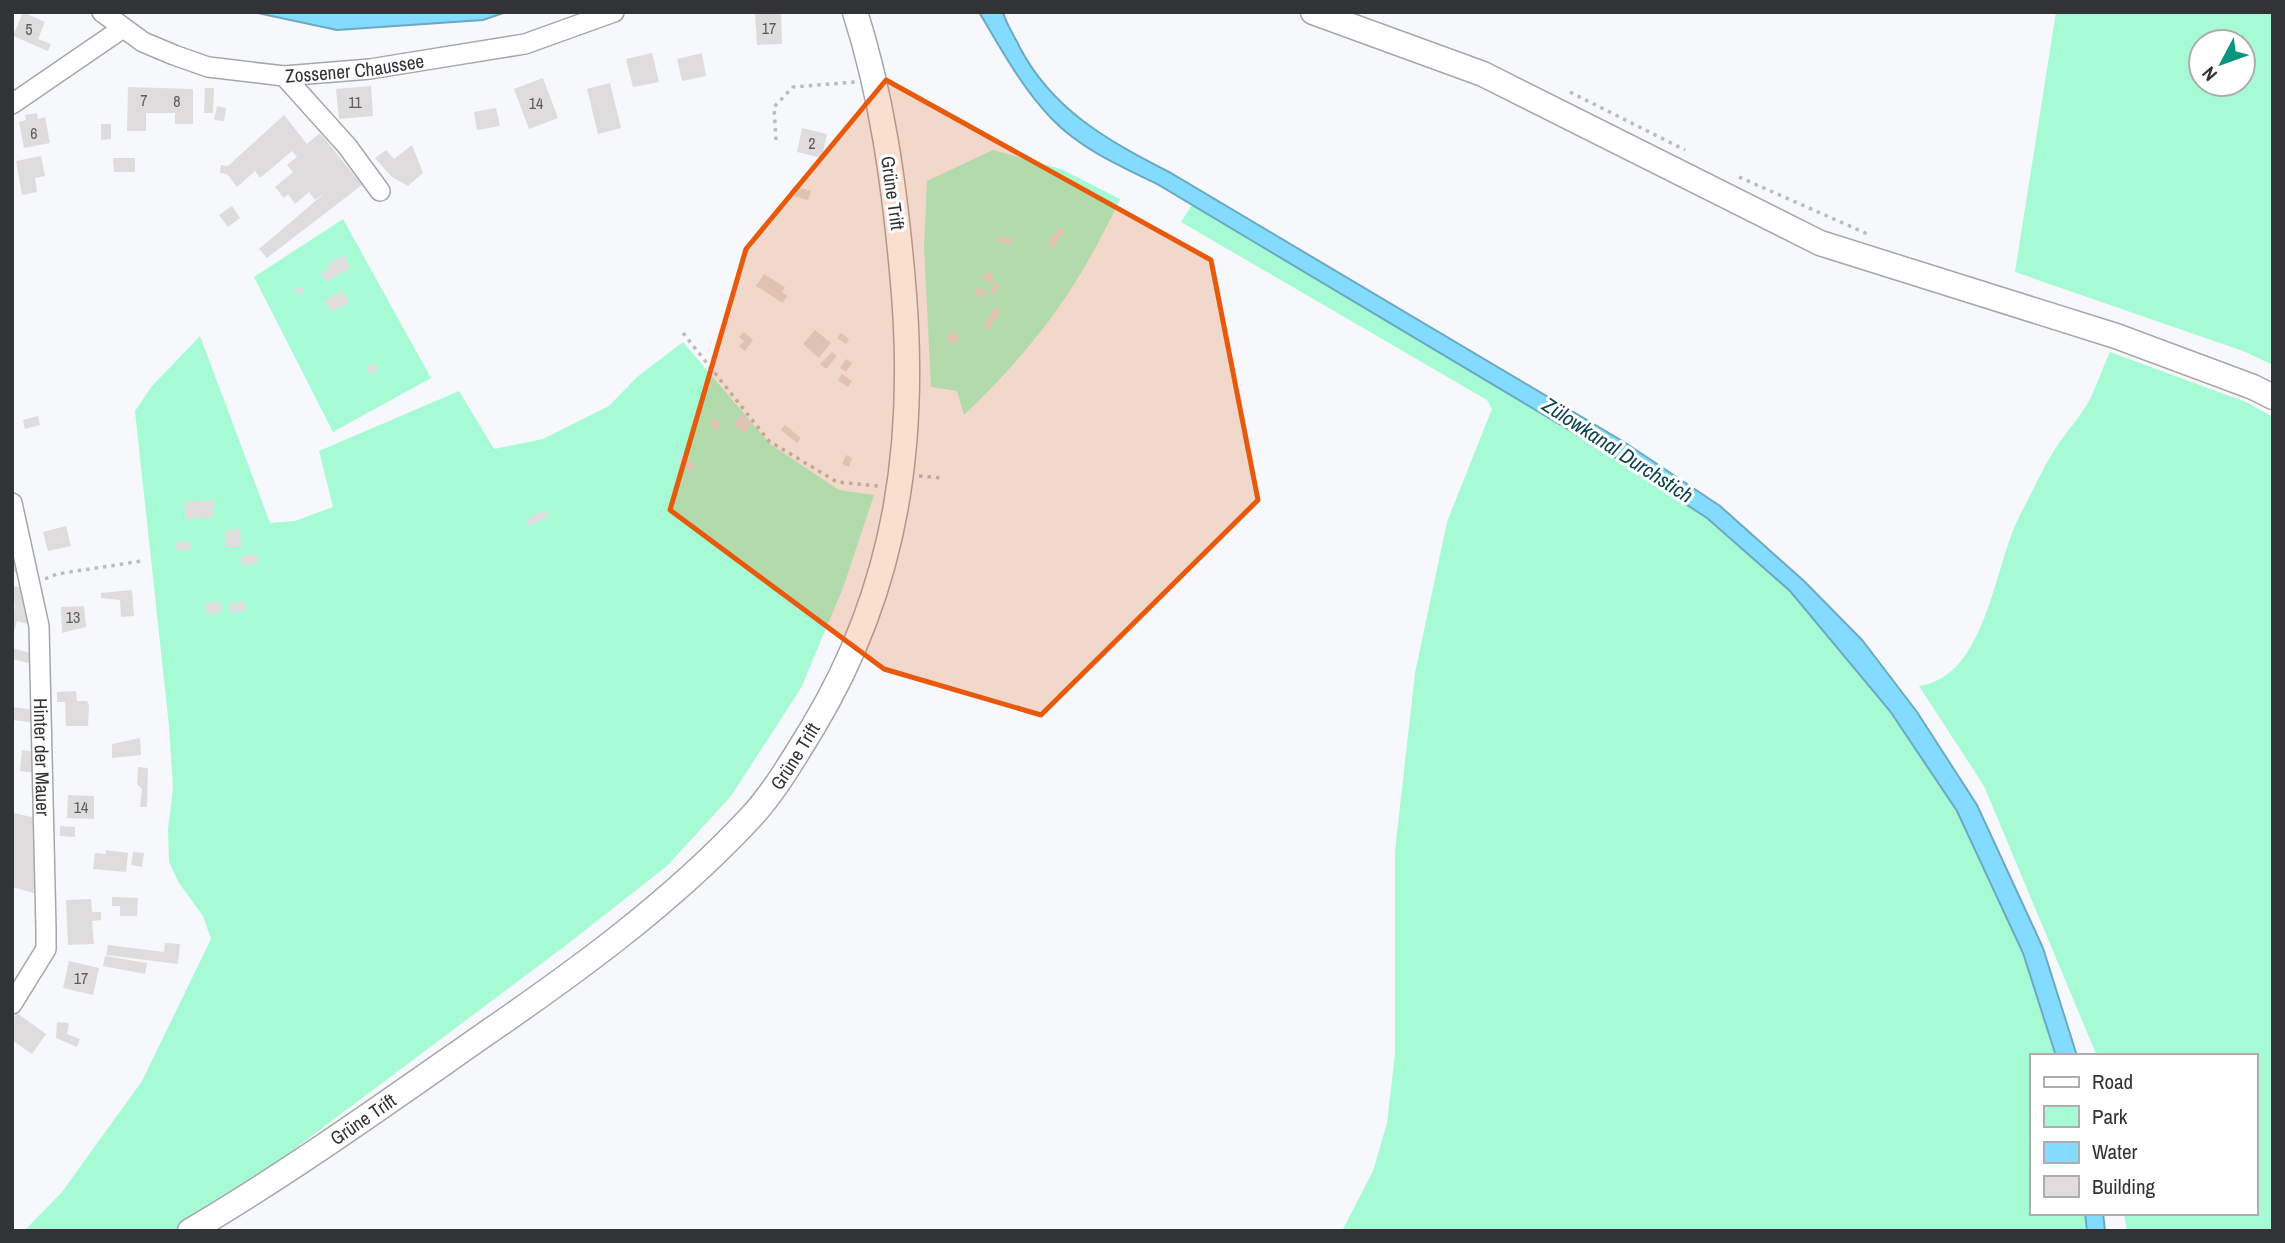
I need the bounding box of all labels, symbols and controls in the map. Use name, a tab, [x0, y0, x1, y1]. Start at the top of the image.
house number: 17	[762, 17, 776, 39]
house number: 5	[25, 18, 33, 40]
north arrow	[2187, 28, 2257, 98]
street label: Zossener Chaussee	[284, 47, 426, 89]
text: N	[2196, 61, 2223, 87]
house number: 7	[140, 89, 148, 111]
house number: 8	[173, 90, 181, 112]
house number: 11	[348, 91, 363, 113]
house number: 14	[529, 92, 543, 114]
house number: 6	[30, 122, 38, 144]
house number: 2	[808, 132, 816, 154]
street label: Grüne Trift	[875, 154, 911, 232]
water label: Zülowkanal Durchstich	[1536, 390, 1699, 510]
house number: 13	[66, 606, 80, 628]
street label: Hinter der Mauer	[28, 698, 56, 817]
street label: Grüne Trift	[764, 717, 826, 795]
house number: 14	[74, 796, 88, 818]
house number: 17	[74, 967, 88, 989]
legend	[2030, 1054, 2257, 1215]
text: Road	[2092, 1067, 2133, 1096]
street label: Grüne Trift	[325, 1087, 402, 1151]
text: Park	[2092, 1102, 2128, 1131]
text: Water	[2092, 1137, 2138, 1166]
text: Building	[2092, 1172, 2156, 1201]

